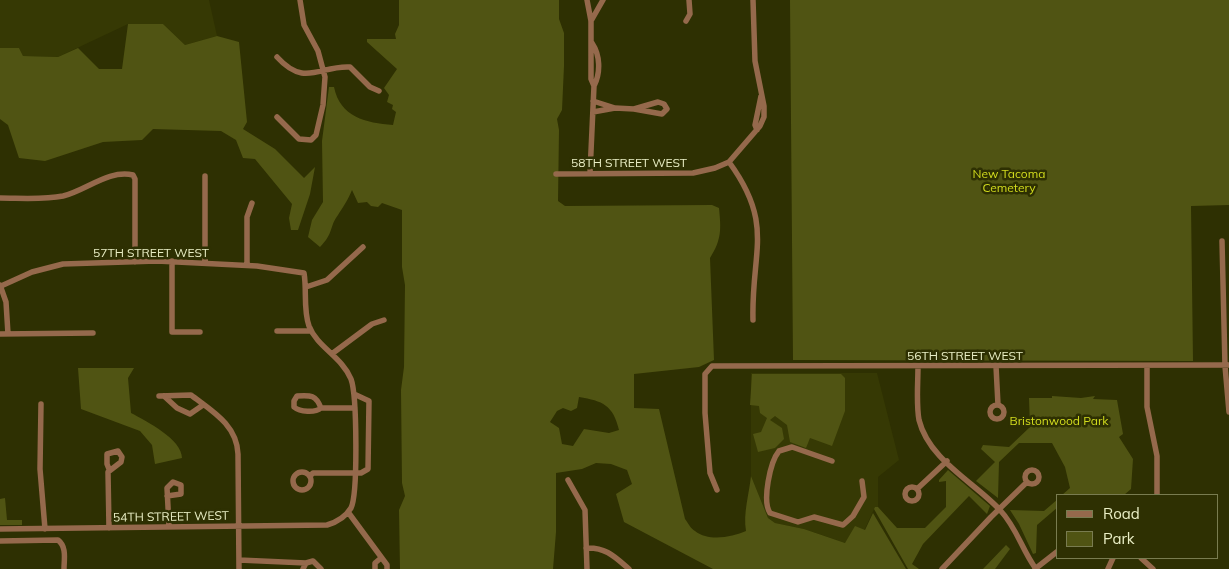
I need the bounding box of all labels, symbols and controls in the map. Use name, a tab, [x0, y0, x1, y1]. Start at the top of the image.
street label: 58TH STREET WEST	[571, 156, 687, 170]
park label: New Tacoma Cemetery	[973, 167, 1045, 195]
street label: 57TH STREET WEST	[93, 246, 209, 260]
street label: 56TH STREET WEST	[907, 349, 1023, 363]
park label: Bristonwood Park	[1010, 414, 1108, 428]
legend	[1056, 494, 1219, 559]
text: Road	[1103, 504, 1140, 523]
street label: 54TH STREET WEST	[113, 509, 229, 525]
text: Park	[1103, 529, 1135, 548]

